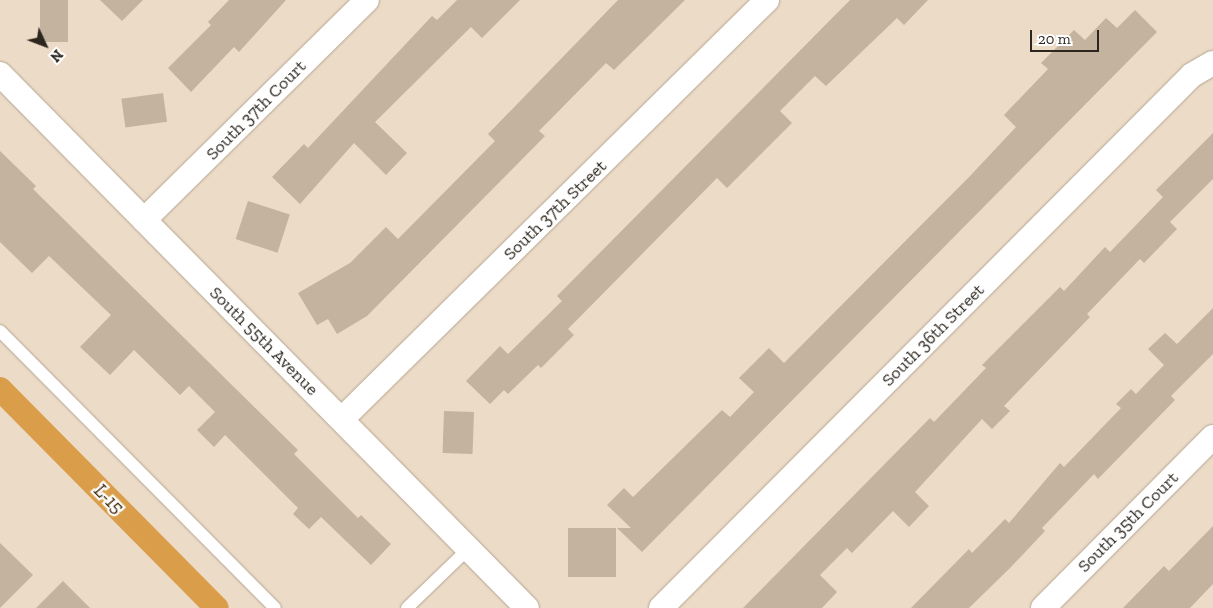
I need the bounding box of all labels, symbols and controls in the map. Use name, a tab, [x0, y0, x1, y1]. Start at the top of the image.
north arrow	[20, 20, 70, 70]
scale bar	[1033, 20, 1102, 52]
text: 20 m	[1038, 30, 1071, 48]
text: N	[46, 46, 66, 65]
street label: South 37th Court	[201, 55, 311, 165]
street label: South 37th Street	[499, 155, 611, 265]
street label: South 36th Street	[877, 279, 989, 391]
street label: South 55th Avenue	[205, 282, 323, 400]
street label: South 35th Court	[1073, 467, 1183, 577]
water label: L-15	[89, 479, 129, 519]

